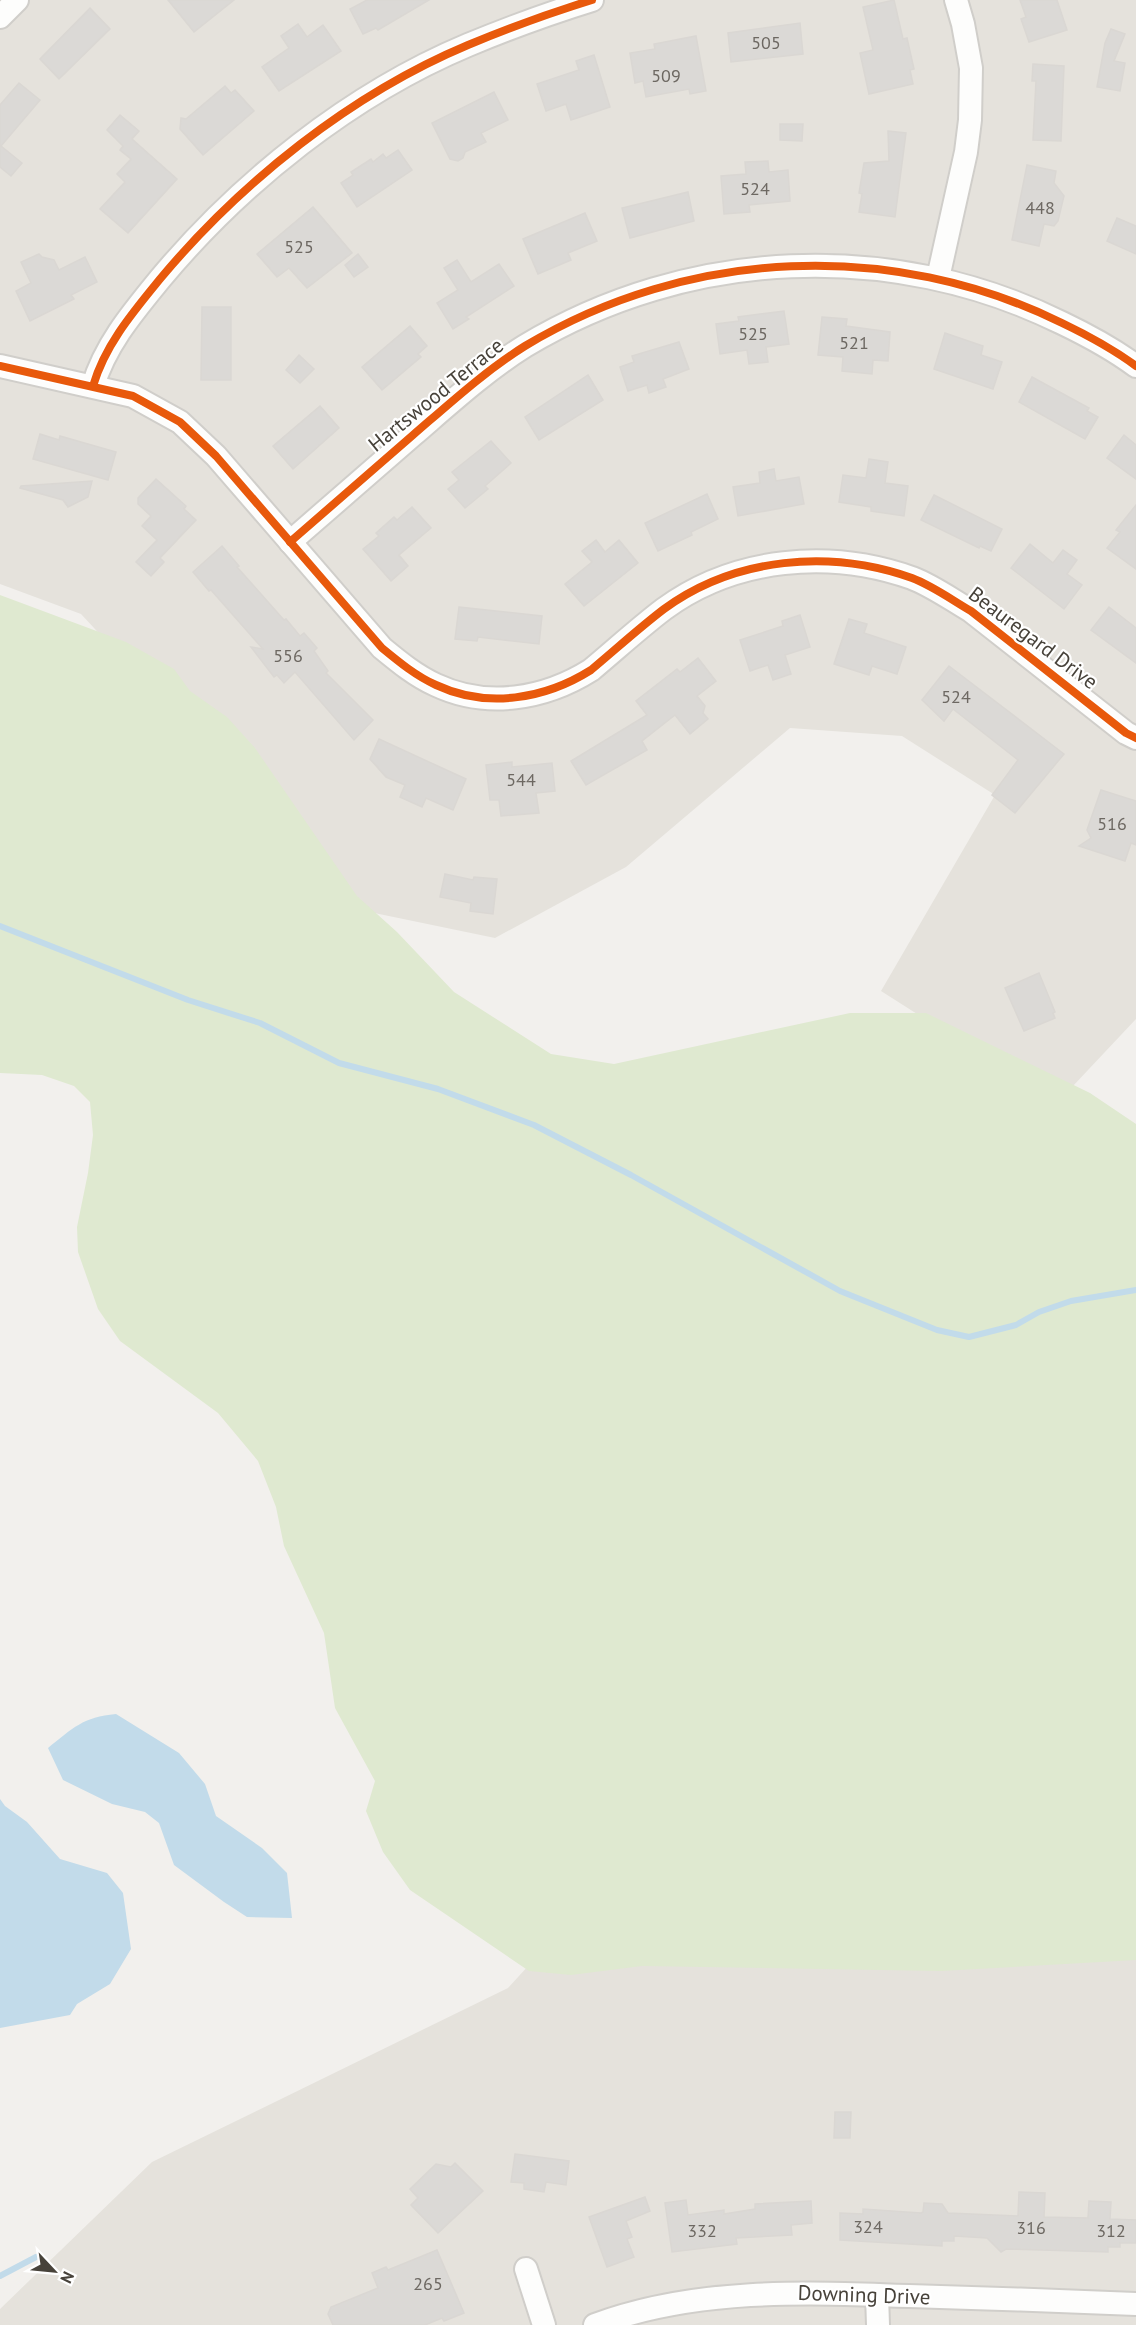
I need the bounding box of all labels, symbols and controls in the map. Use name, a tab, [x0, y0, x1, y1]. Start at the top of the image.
house number: 505	[751, 31, 781, 54]
house number: 509	[651, 64, 681, 87]
house number: 524	[740, 177, 770, 200]
house number: 448	[1025, 196, 1055, 219]
house number: 525	[284, 235, 314, 258]
house number: 525	[738, 322, 768, 345]
house number: 521	[839, 331, 869, 354]
street label: Hartswood Terrace	[363, 332, 509, 457]
street label: Beauregard Drive	[963, 580, 1103, 695]
house number: 556	[273, 644, 303, 667]
house number: 524	[941, 685, 971, 708]
house number: 544	[506, 768, 536, 791]
house number: 516	[1097, 812, 1127, 835]
house number: 324	[853, 2215, 883, 2238]
house number: 316	[1016, 2216, 1046, 2239]
house number: 332	[687, 2219, 717, 2242]
house number: 312	[1096, 2219, 1126, 2242]
north arrow	[24, 2241, 84, 2301]
text: N	[56, 2268, 79, 2287]
house number: 265	[413, 2272, 443, 2295]
street label: Downing Drive	[797, 2279, 931, 2310]

